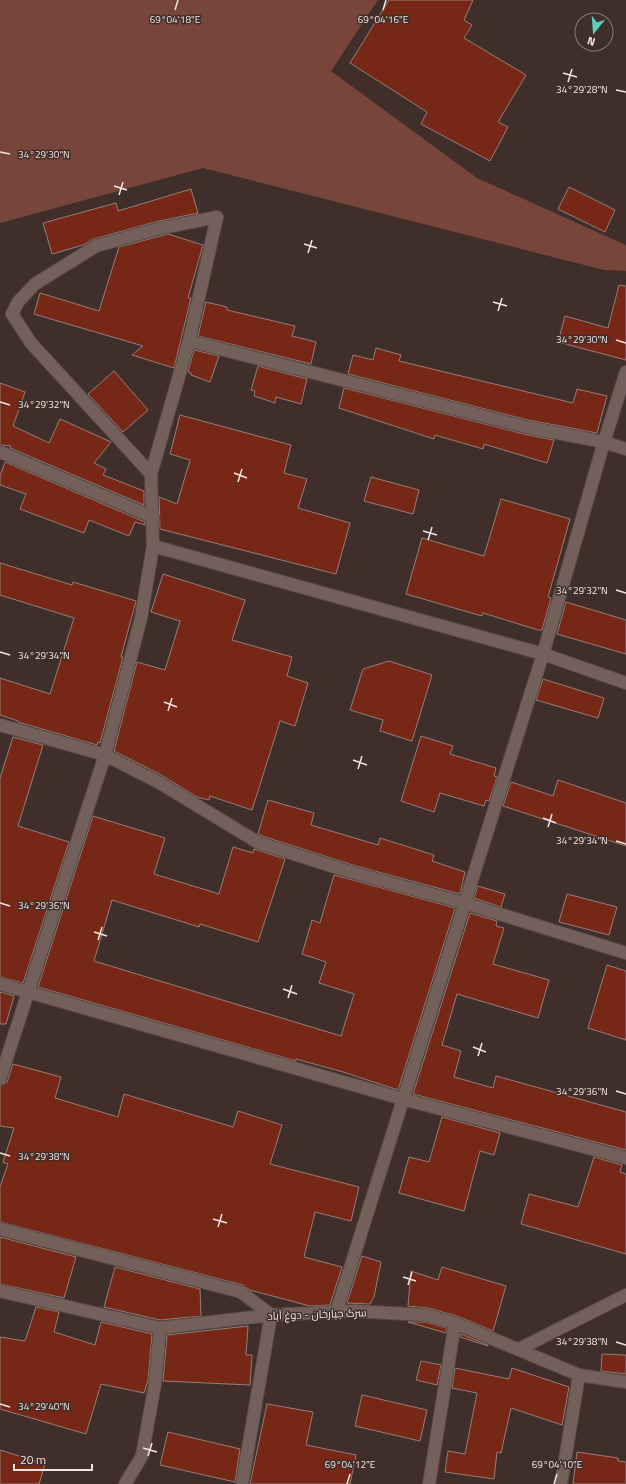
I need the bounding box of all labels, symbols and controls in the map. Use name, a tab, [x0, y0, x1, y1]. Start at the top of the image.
text: 69°04'18"E	[150, 12, 201, 27]
text: 69°04'16"E	[358, 12, 409, 27]
north arrow	[574, 12, 614, 52]
text: N	[585, 33, 597, 50]
text: 34°29'28"N	[556, 82, 608, 97]
text: 34°29'30"N	[18, 147, 70, 162]
text: 34°29'30"N	[556, 332, 608, 347]
text: 34°29'32"N	[18, 397, 70, 412]
text: 34°29'32"N	[556, 583, 608, 598]
text: 34°29'34"N	[18, 648, 70, 663]
text: 34°29'34"N	[556, 833, 608, 848]
text: 34°29'36"N	[18, 898, 70, 913]
text: 34°29'36"N	[556, 1084, 608, 1099]
text: 34°29'38"N	[18, 1149, 70, 1164]
street label: سرک جبارخان - دوغ آباد	[267, 1304, 367, 1324]
text: 34°29'38"N	[556, 1334, 608, 1349]
text: 34°29'40"N	[18, 1399, 70, 1414]
scale bar	[14, 1446, 92, 1472]
text: 20 m	[20, 1450, 46, 1469]
text: 69°04'12"E	[325, 1457, 376, 1472]
text: 69°04'10"E	[532, 1457, 583, 1472]

